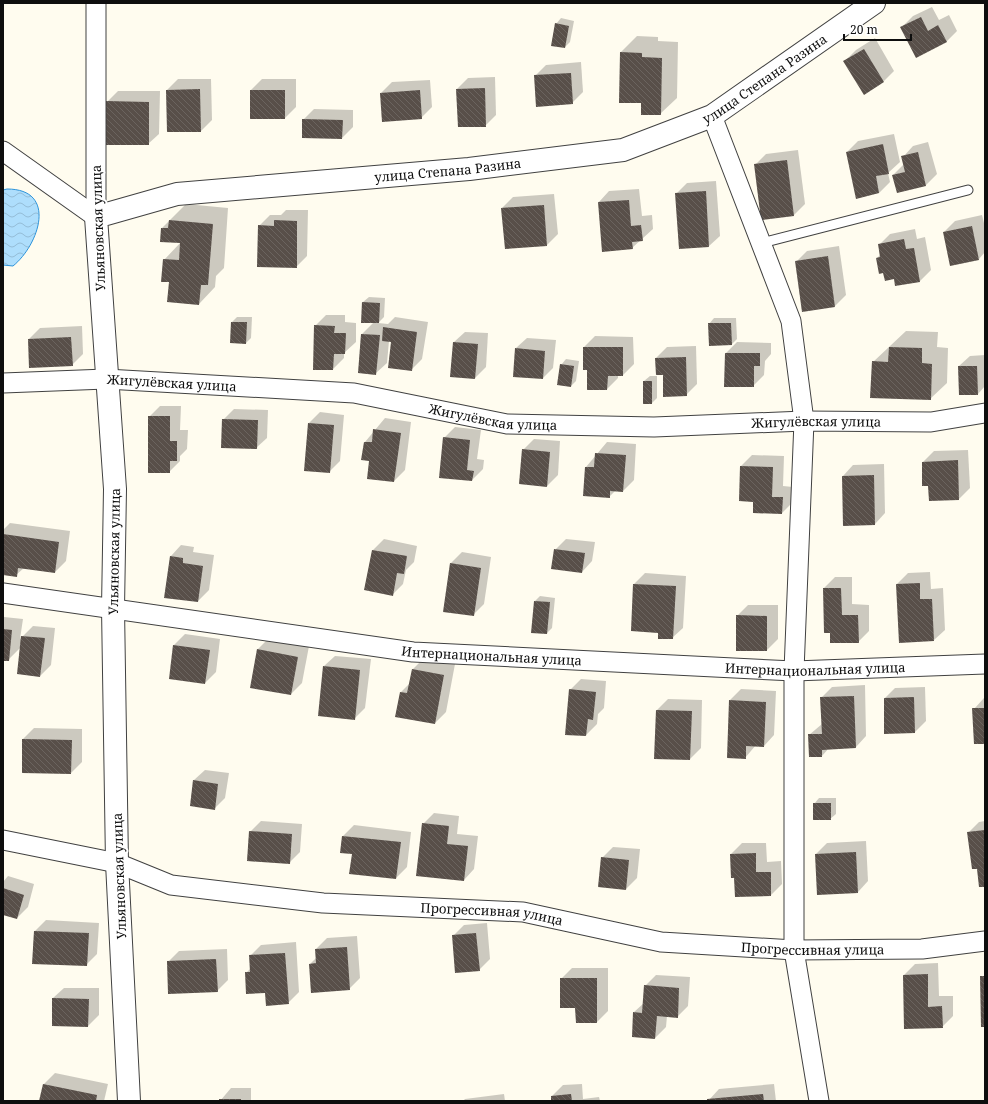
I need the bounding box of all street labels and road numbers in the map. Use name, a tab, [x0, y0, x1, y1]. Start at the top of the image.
street label: улица Степана Разина	[700, 30, 830, 128]
street label: улица Степана Разина	[374, 154, 522, 186]
street label: Ульяновская улица	[87, 164, 109, 292]
street label: Жигулёвская улица	[105, 370, 237, 395]
street label: Жигулёвская улица	[426, 399, 558, 434]
street label: Жигулёвская улица	[750, 412, 881, 432]
street label: Ульяновская улица	[104, 488, 124, 615]
street label: Интернациональная улица	[400, 641, 582, 669]
street label: Интернациональная улица	[725, 658, 906, 680]
street label: Ульяновская улица	[108, 812, 130, 940]
street label: Прогрессивная улица	[420, 898, 565, 929]
street label: Прогрессивная улица	[741, 938, 884, 959]

